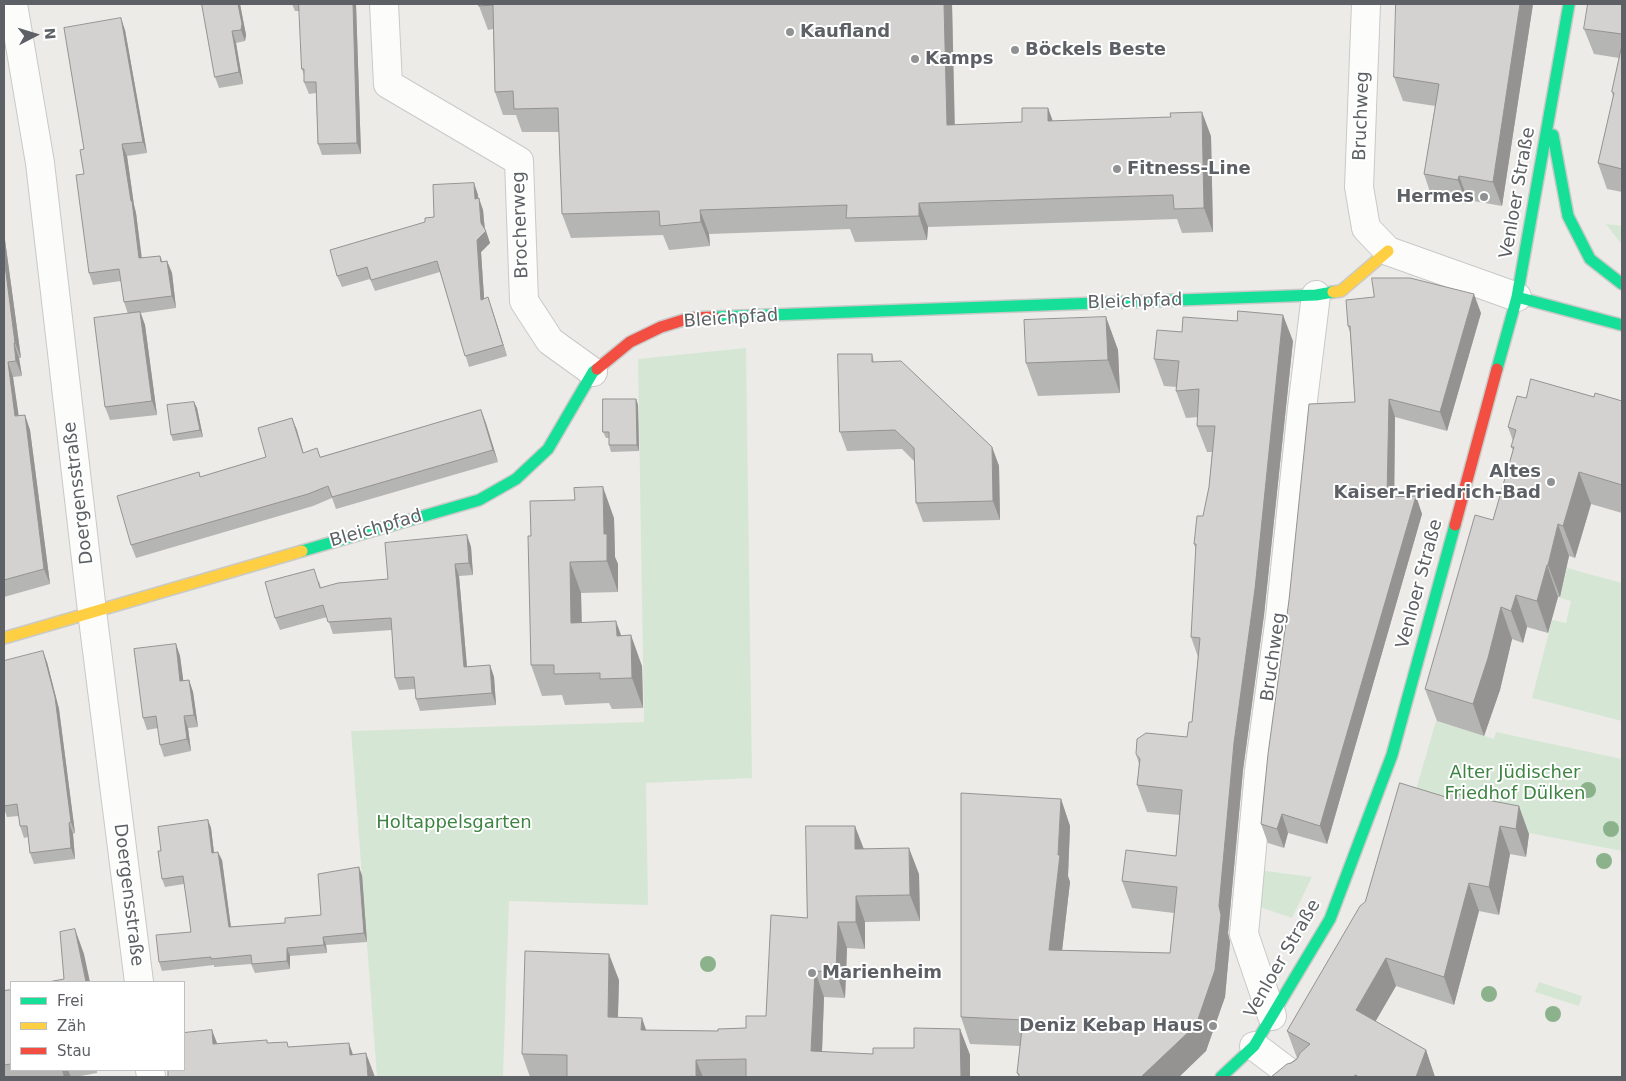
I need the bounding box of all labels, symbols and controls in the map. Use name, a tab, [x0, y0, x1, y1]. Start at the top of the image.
north arrow	[10, 10, 60, 60]
place label: Kaufland	[800, 21, 890, 43]
marker: Kaufland	[784, 26, 796, 38]
text: N	[41, 27, 58, 40]
place label: Böckels Beste	[1025, 39, 1166, 61]
marker: Böckels Beste	[1009, 44, 1021, 56]
place label: Kamps	[925, 48, 993, 70]
marker: Kamps	[909, 53, 921, 65]
street label: Bruchweg	[1350, 71, 1374, 161]
street label: Venloer Straße	[1496, 126, 1540, 260]
place label: Fitness-Line	[1127, 158, 1251, 180]
marker: Fitness-Line	[1111, 163, 1123, 175]
street label: Brocherweg	[508, 171, 534, 279]
place label: Hermes	[1396, 186, 1474, 208]
marker: Hermes	[1478, 191, 1490, 203]
street label: Bleichpfad	[1087, 290, 1183, 314]
street label: Bleichpfad	[683, 305, 779, 333]
street label: Doergensstraße	[60, 420, 98, 566]
place label: Altes Kaiser-Friedrich-Bad	[1333, 461, 1541, 504]
marker: Altes Kaiser-Friedrich-Bad	[1545, 476, 1557, 488]
street label: Bleichpfad	[327, 506, 425, 552]
street label: Venloer Straße	[1392, 517, 1448, 651]
street label: Bruchweg	[1257, 611, 1291, 703]
park label: Alter Jüdischer Friedhof Dülken	[1445, 762, 1585, 804]
park label: Holtappelsgarten	[376, 812, 532, 834]
street label: Doergensstraße	[109, 822, 147, 968]
street label: Venloer Straße	[1240, 896, 1326, 1022]
place label: Marienheim	[822, 962, 942, 984]
marker: Marienheim	[806, 967, 818, 979]
legend	[10, 981, 185, 1071]
text: Frei	[57, 992, 84, 1010]
place label: Deniz Kebap Haus	[1019, 1015, 1203, 1037]
text: Zäh	[57, 1017, 86, 1035]
marker: Deniz Kebap Haus	[1207, 1020, 1219, 1032]
text: Stau	[57, 1042, 91, 1060]

